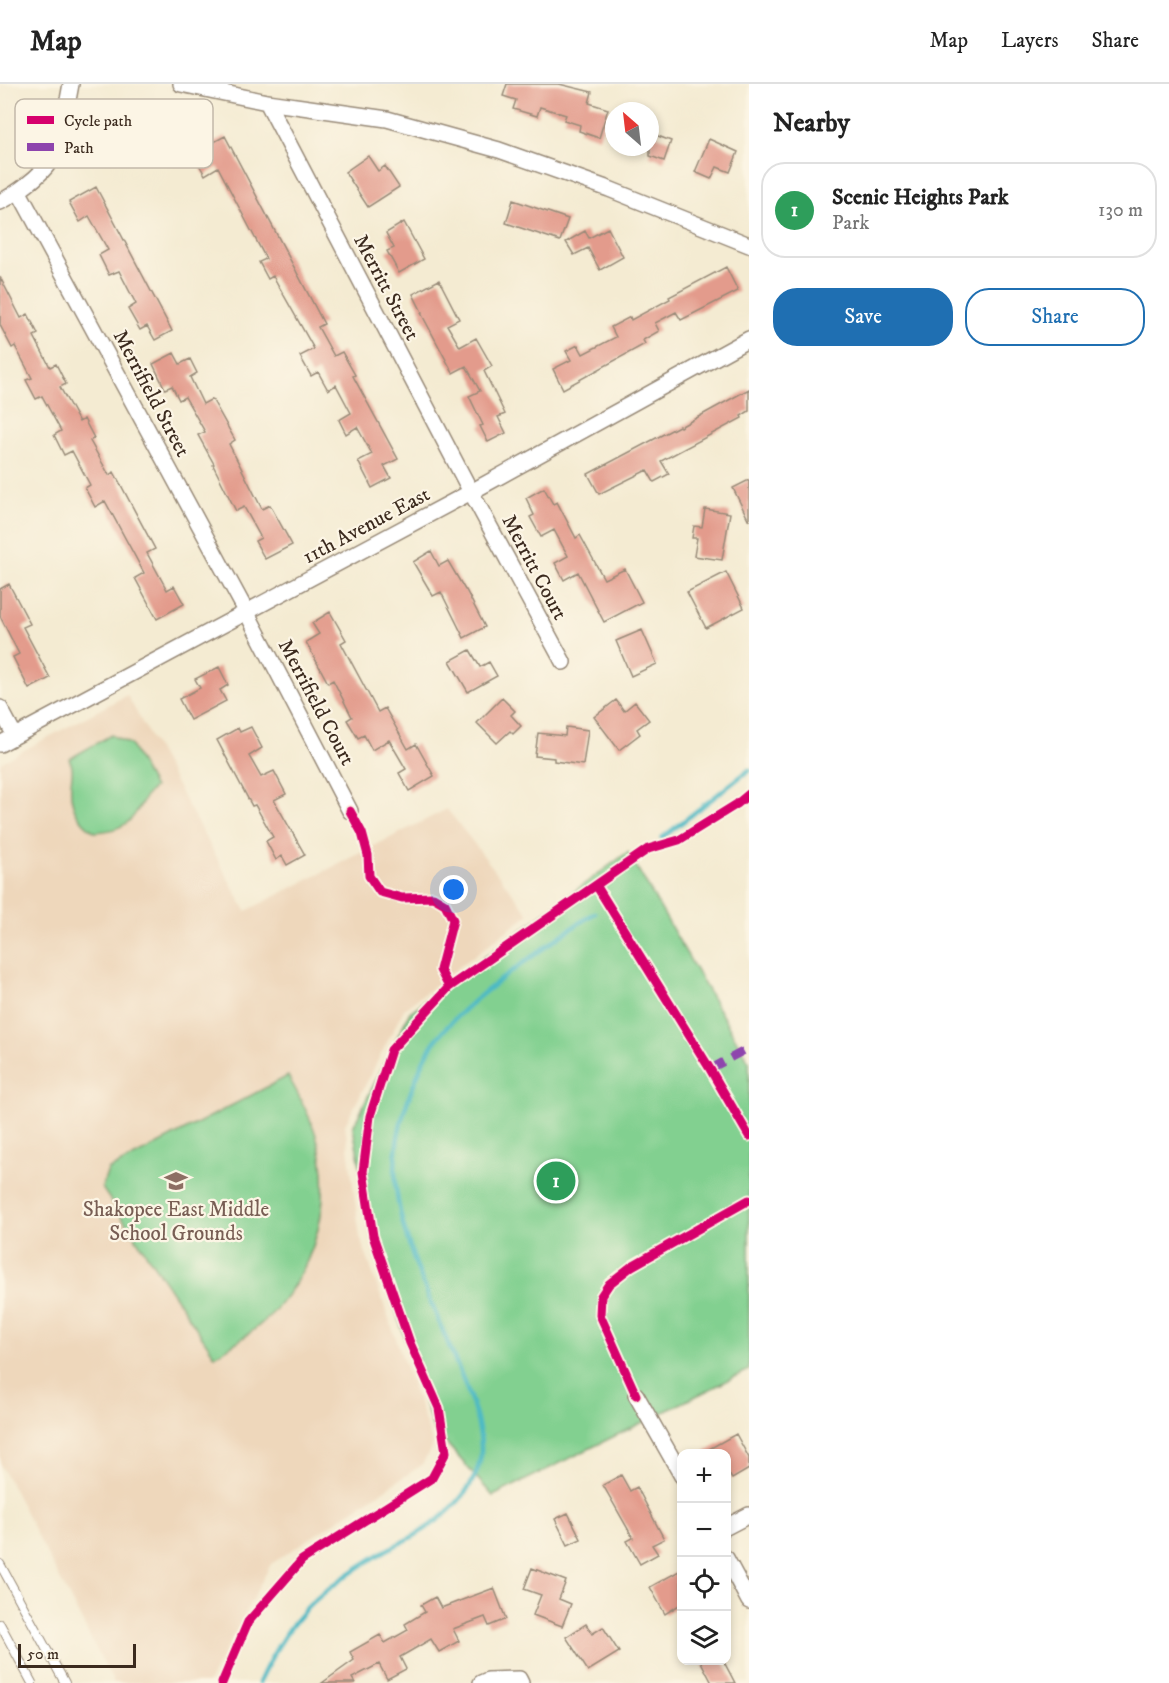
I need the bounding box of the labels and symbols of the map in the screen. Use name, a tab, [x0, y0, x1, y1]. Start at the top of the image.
legend	[15, 99, 213, 168]
north arrow	[605, 102, 659, 156]
text: Cycle path	[64, 111, 133, 131]
text: Path	[64, 138, 94, 158]
street label: Merritt Street	[347, 230, 425, 345]
street label: Merrifield Street	[107, 325, 196, 462]
street label: 11th Avenue East	[298, 481, 435, 570]
street label: Merritt Court	[496, 510, 573, 625]
street label: Merrifield Court	[272, 635, 360, 770]
your location	[439, 875, 468, 904]
pin: 1	[536, 1158, 576, 1204]
school or university icon: Shakopee East Middle School Grounds	[163, 1168, 189, 1194]
place label: Shakopee East Middle School Grounds	[83, 1197, 269, 1247]
scale bar	[18, 1641, 136, 1668]

